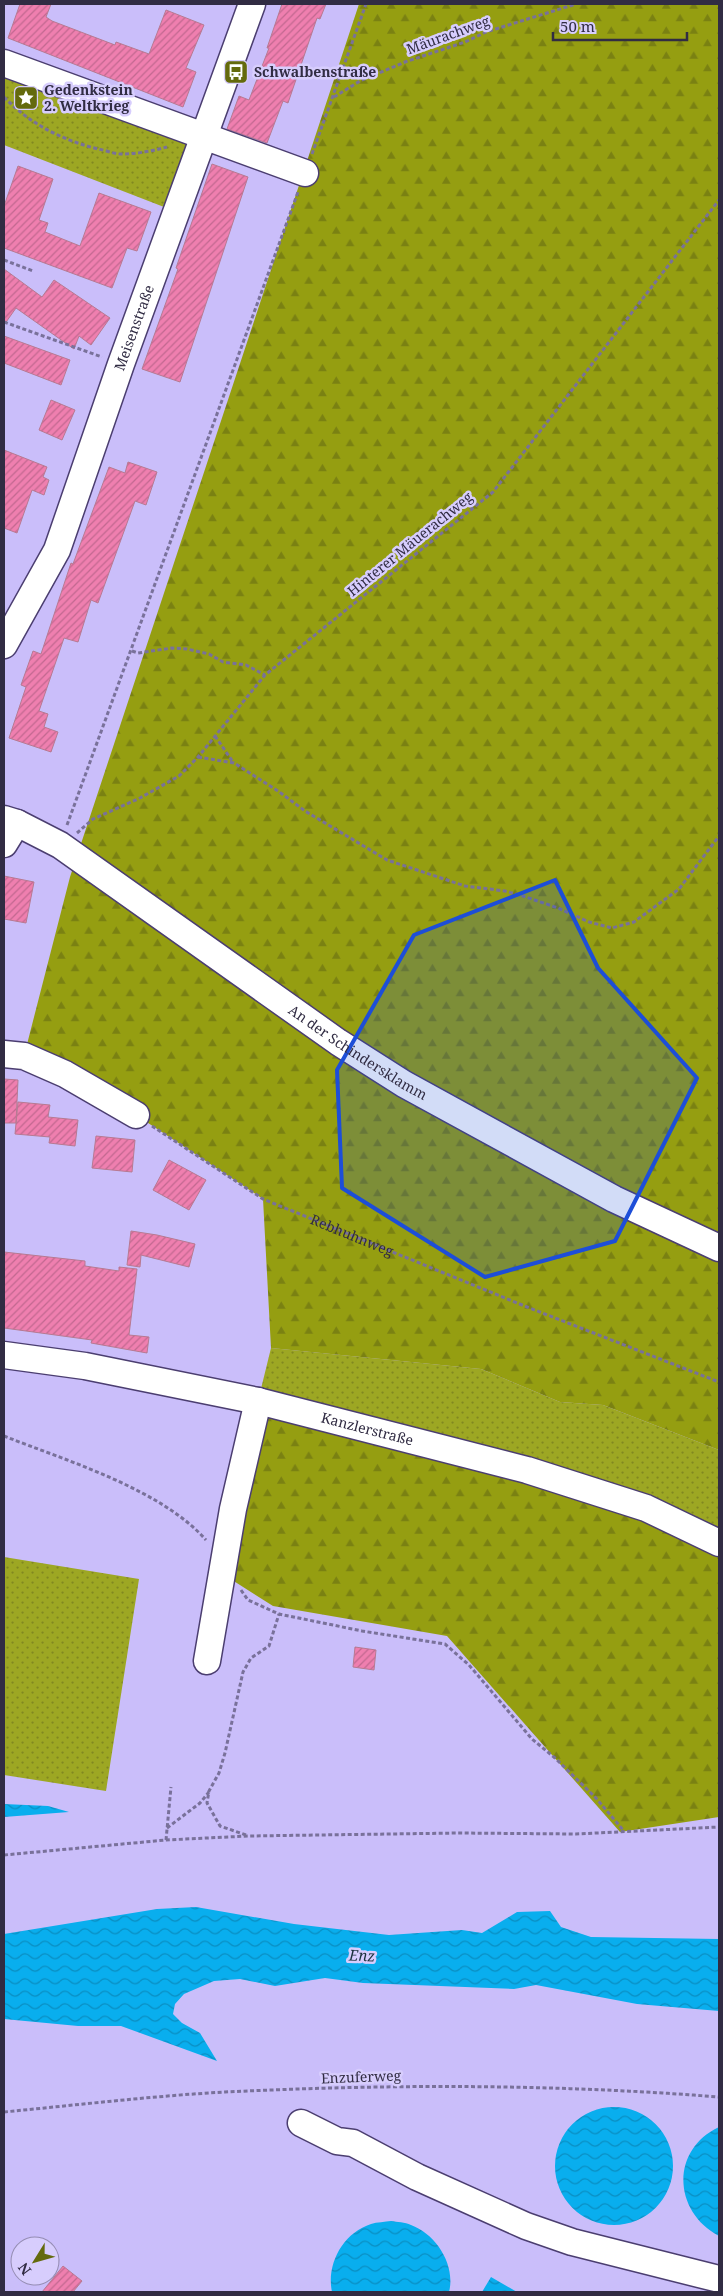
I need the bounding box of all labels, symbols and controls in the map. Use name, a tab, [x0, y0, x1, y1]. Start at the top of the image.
scale bar	[553, 10, 687, 42]
street label: Mäurachweg	[404, 11, 492, 58]
text: 50 m	[560, 16, 595, 36]
bus stop icon: Schwalbenstraße	[223, 59, 249, 85]
place label: Schwalbenstraße	[254, 62, 376, 81]
place label: Gedenkstein 2. Weltkrieg	[44, 80, 133, 115]
place icon: Gedenkstein 2. Weltkrieg	[13, 85, 39, 111]
street label: Meisenstraße	[109, 282, 158, 373]
street label: Hinterer Mäuerachweg	[343, 487, 477, 600]
street label: An der Schindersklamm	[285, 1000, 431, 1104]
street label: Rebhuhnweg	[308, 1209, 397, 1261]
street label: Kanzlerstraße	[319, 1408, 415, 1449]
water label: Enz	[348, 1945, 376, 1965]
street label: Enzuferweg	[321, 2066, 402, 2087]
north arrow	[10, 2236, 60, 2286]
text: N	[13, 2259, 35, 2279]

